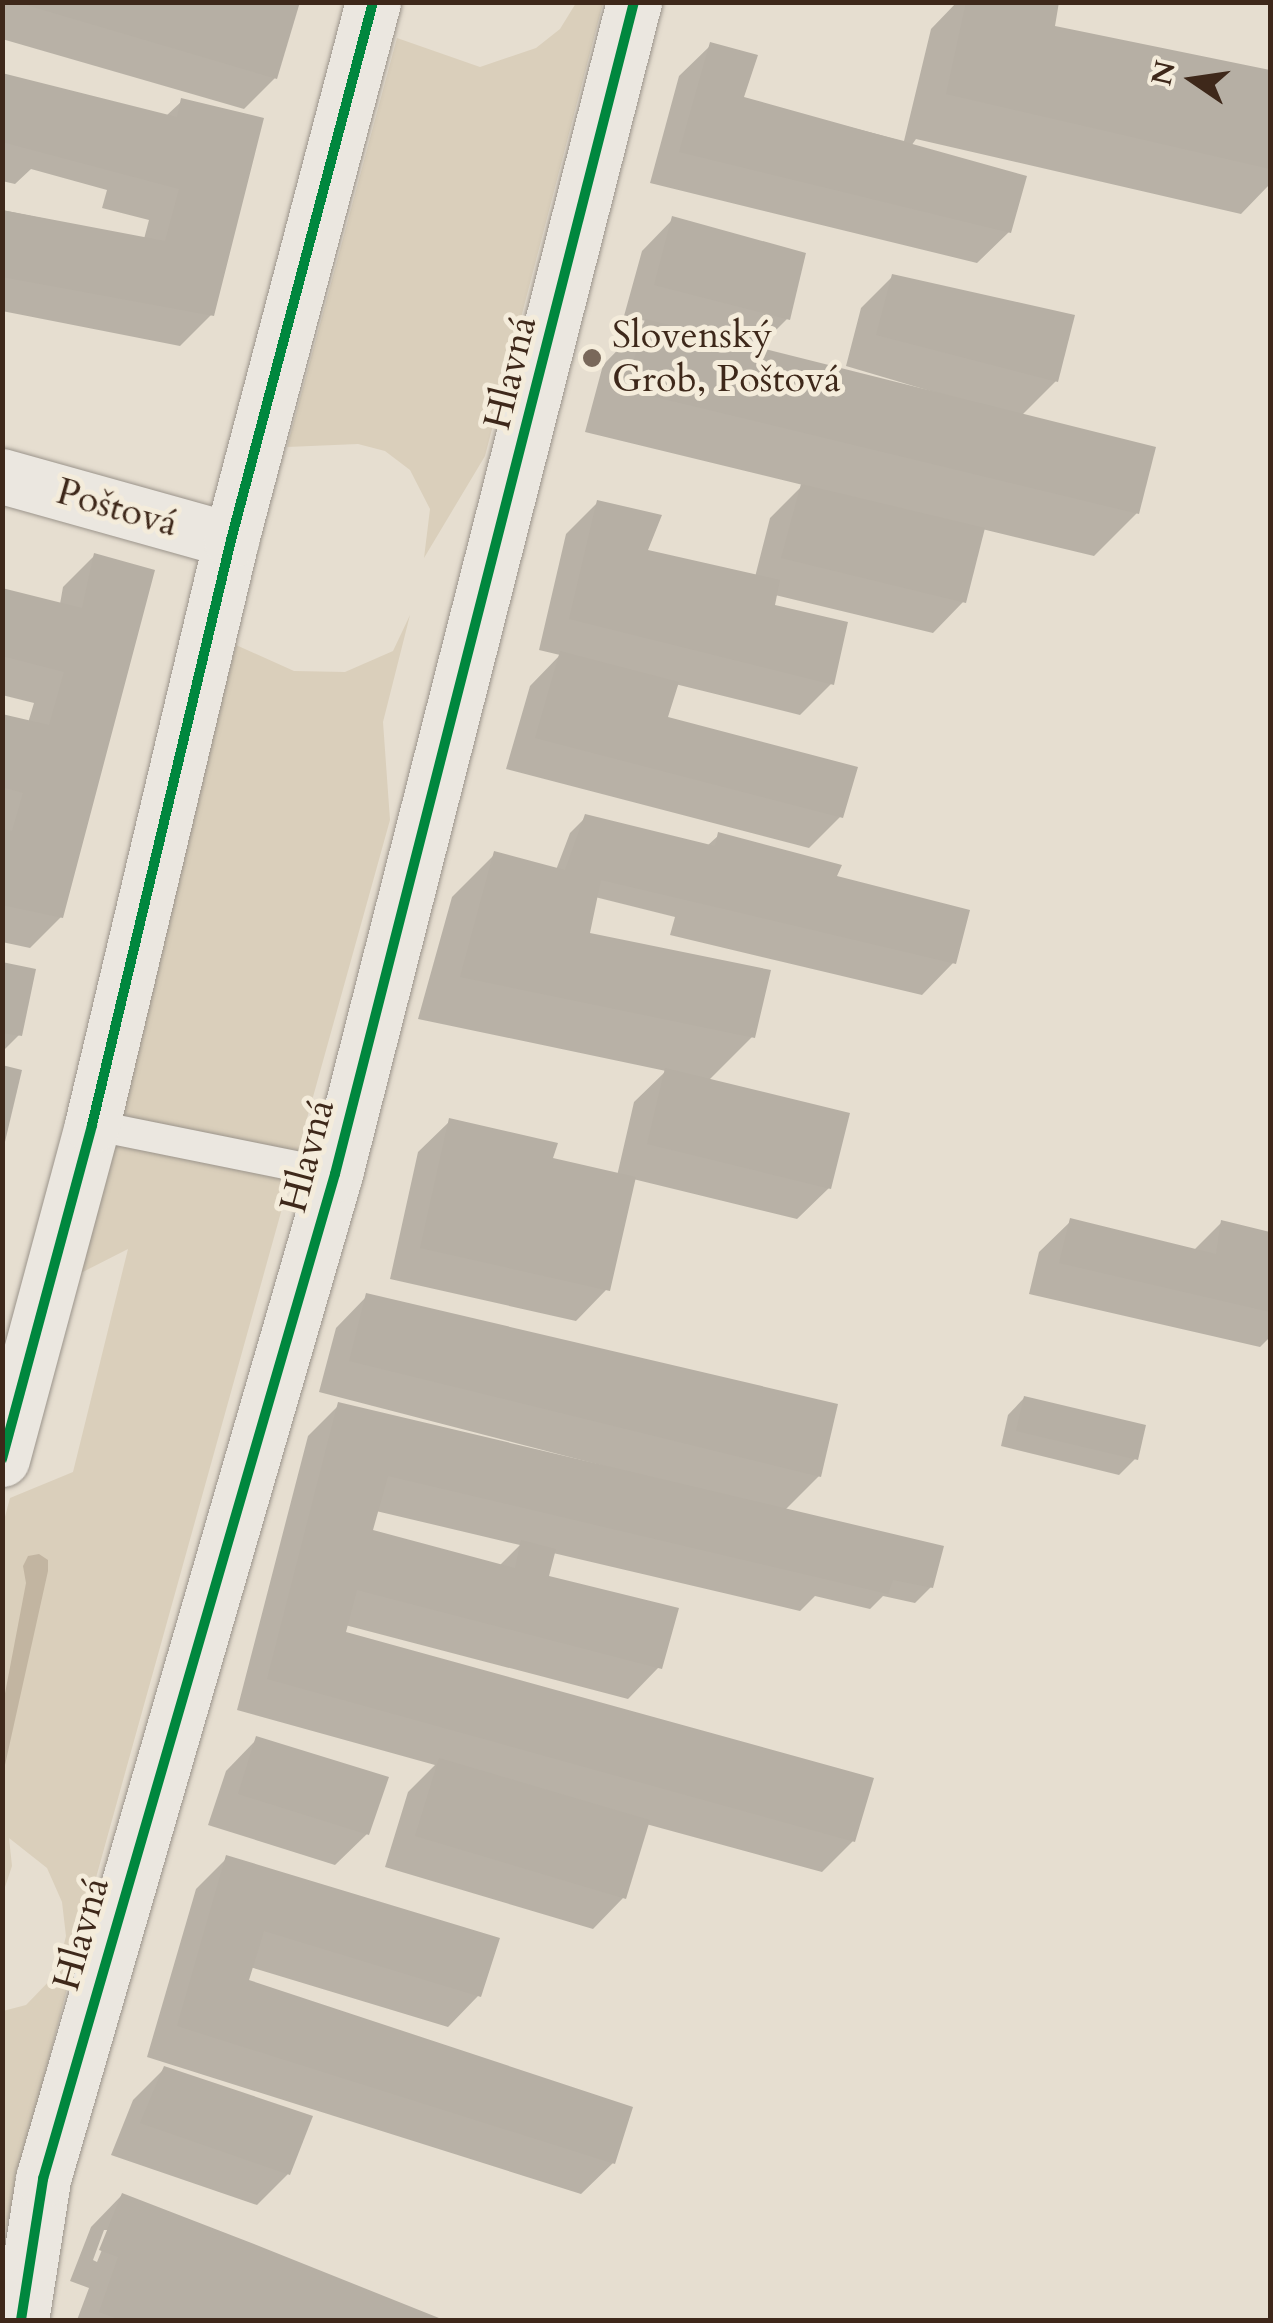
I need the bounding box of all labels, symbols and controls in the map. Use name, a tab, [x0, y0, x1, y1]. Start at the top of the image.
north arrow	[1143, 30, 1243, 130]
text: N	[1143, 57, 1185, 89]
street label: Hlavná	[475, 312, 547, 434]
place label: Slovenský Grob, Poštová	[612, 313, 841, 402]
marker: Slovenský Grob, Poštová	[581, 347, 603, 369]
street label: Poštová	[51, 469, 183, 547]
street label: Hlavná	[271, 1095, 345, 1217]
street label: Hlavná	[44, 1872, 120, 1996]

